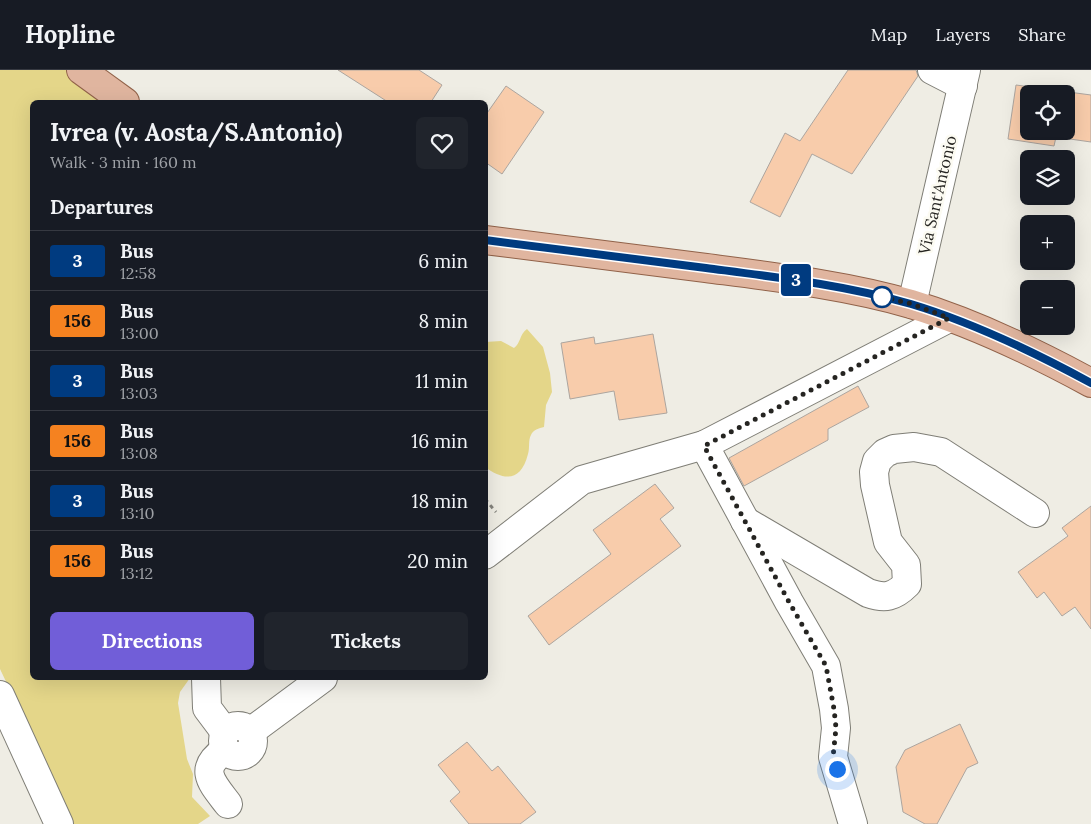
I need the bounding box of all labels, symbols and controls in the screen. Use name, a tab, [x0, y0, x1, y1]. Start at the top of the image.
text: Hopline	[25, 19, 115, 50]
text: Map	[871, 23, 907, 46]
text: Layers	[935, 23, 990, 46]
text: Share	[1018, 23, 1066, 46]
map controls	[1020, 85, 1075, 335]
button: locate	[1020, 85, 1075, 140]
text: Ivrea (v. Aosta/S.Antonio)	[50, 117, 342, 148]
button: heart	[416, 117, 468, 169]
street label: Via Sant'Antonio	[913, 134, 960, 257]
button: layers	[1020, 150, 1075, 205]
text: Walk · 3 min · 160 m	[50, 152, 196, 172]
text: Departures	[50, 195, 153, 219]
button: +	[1020, 215, 1075, 270]
text: Bus	[120, 239, 153, 263]
text: 3	[72, 249, 83, 272]
text: 6 min	[418, 249, 468, 273]
text: 12:58	[120, 263, 156, 283]
line badge: 3	[780, 264, 812, 296]
text: 3	[791, 268, 801, 291]
button: −	[1020, 280, 1075, 335]
unlabelled marker	[871, 286, 893, 308]
text: Bus	[120, 299, 153, 323]
text: 156	[64, 309, 91, 332]
text: 8 min	[418, 309, 468, 333]
text: 13:00	[120, 323, 159, 343]
text: Bus	[120, 359, 153, 383]
text: 3	[72, 369, 83, 392]
text: 11 min	[415, 369, 468, 393]
text: 13:03	[120, 383, 158, 403]
text: Bus	[120, 419, 153, 443]
text: 156	[64, 429, 91, 452]
text: 16 min	[411, 429, 468, 453]
text: 13:08	[120, 443, 158, 463]
text: Bus	[120, 479, 153, 503]
text: 3	[72, 489, 83, 512]
text: 18 min	[412, 489, 468, 513]
text: 13:10	[120, 503, 155, 523]
text: Bus	[120, 539, 153, 563]
text: 156	[64, 549, 91, 572]
text: 20 min	[407, 549, 468, 573]
text: 13:12	[120, 563, 153, 583]
button: Directions	[50, 612, 254, 670]
button: Tickets	[264, 612, 468, 670]
your location	[825, 757, 850, 782]

